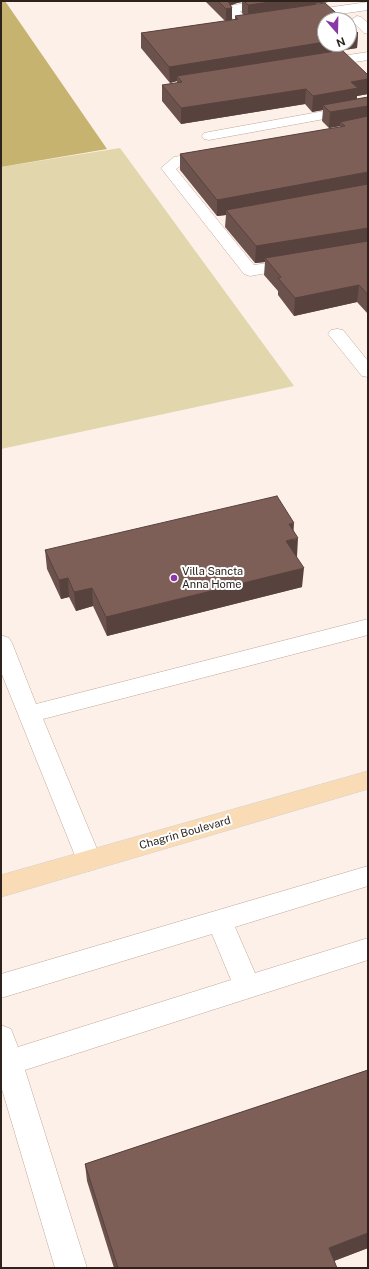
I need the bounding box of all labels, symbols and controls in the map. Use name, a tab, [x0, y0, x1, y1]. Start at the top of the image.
north arrow	[317, 12, 357, 52]
text: N	[335, 35, 347, 49]
place label: Villa Sancta Anna Home	[182, 565, 243, 591]
marker: Villa Sancta Anna Home	[169, 573, 179, 583]
street label: Chagrin Boulevard	[138, 814, 232, 852]

